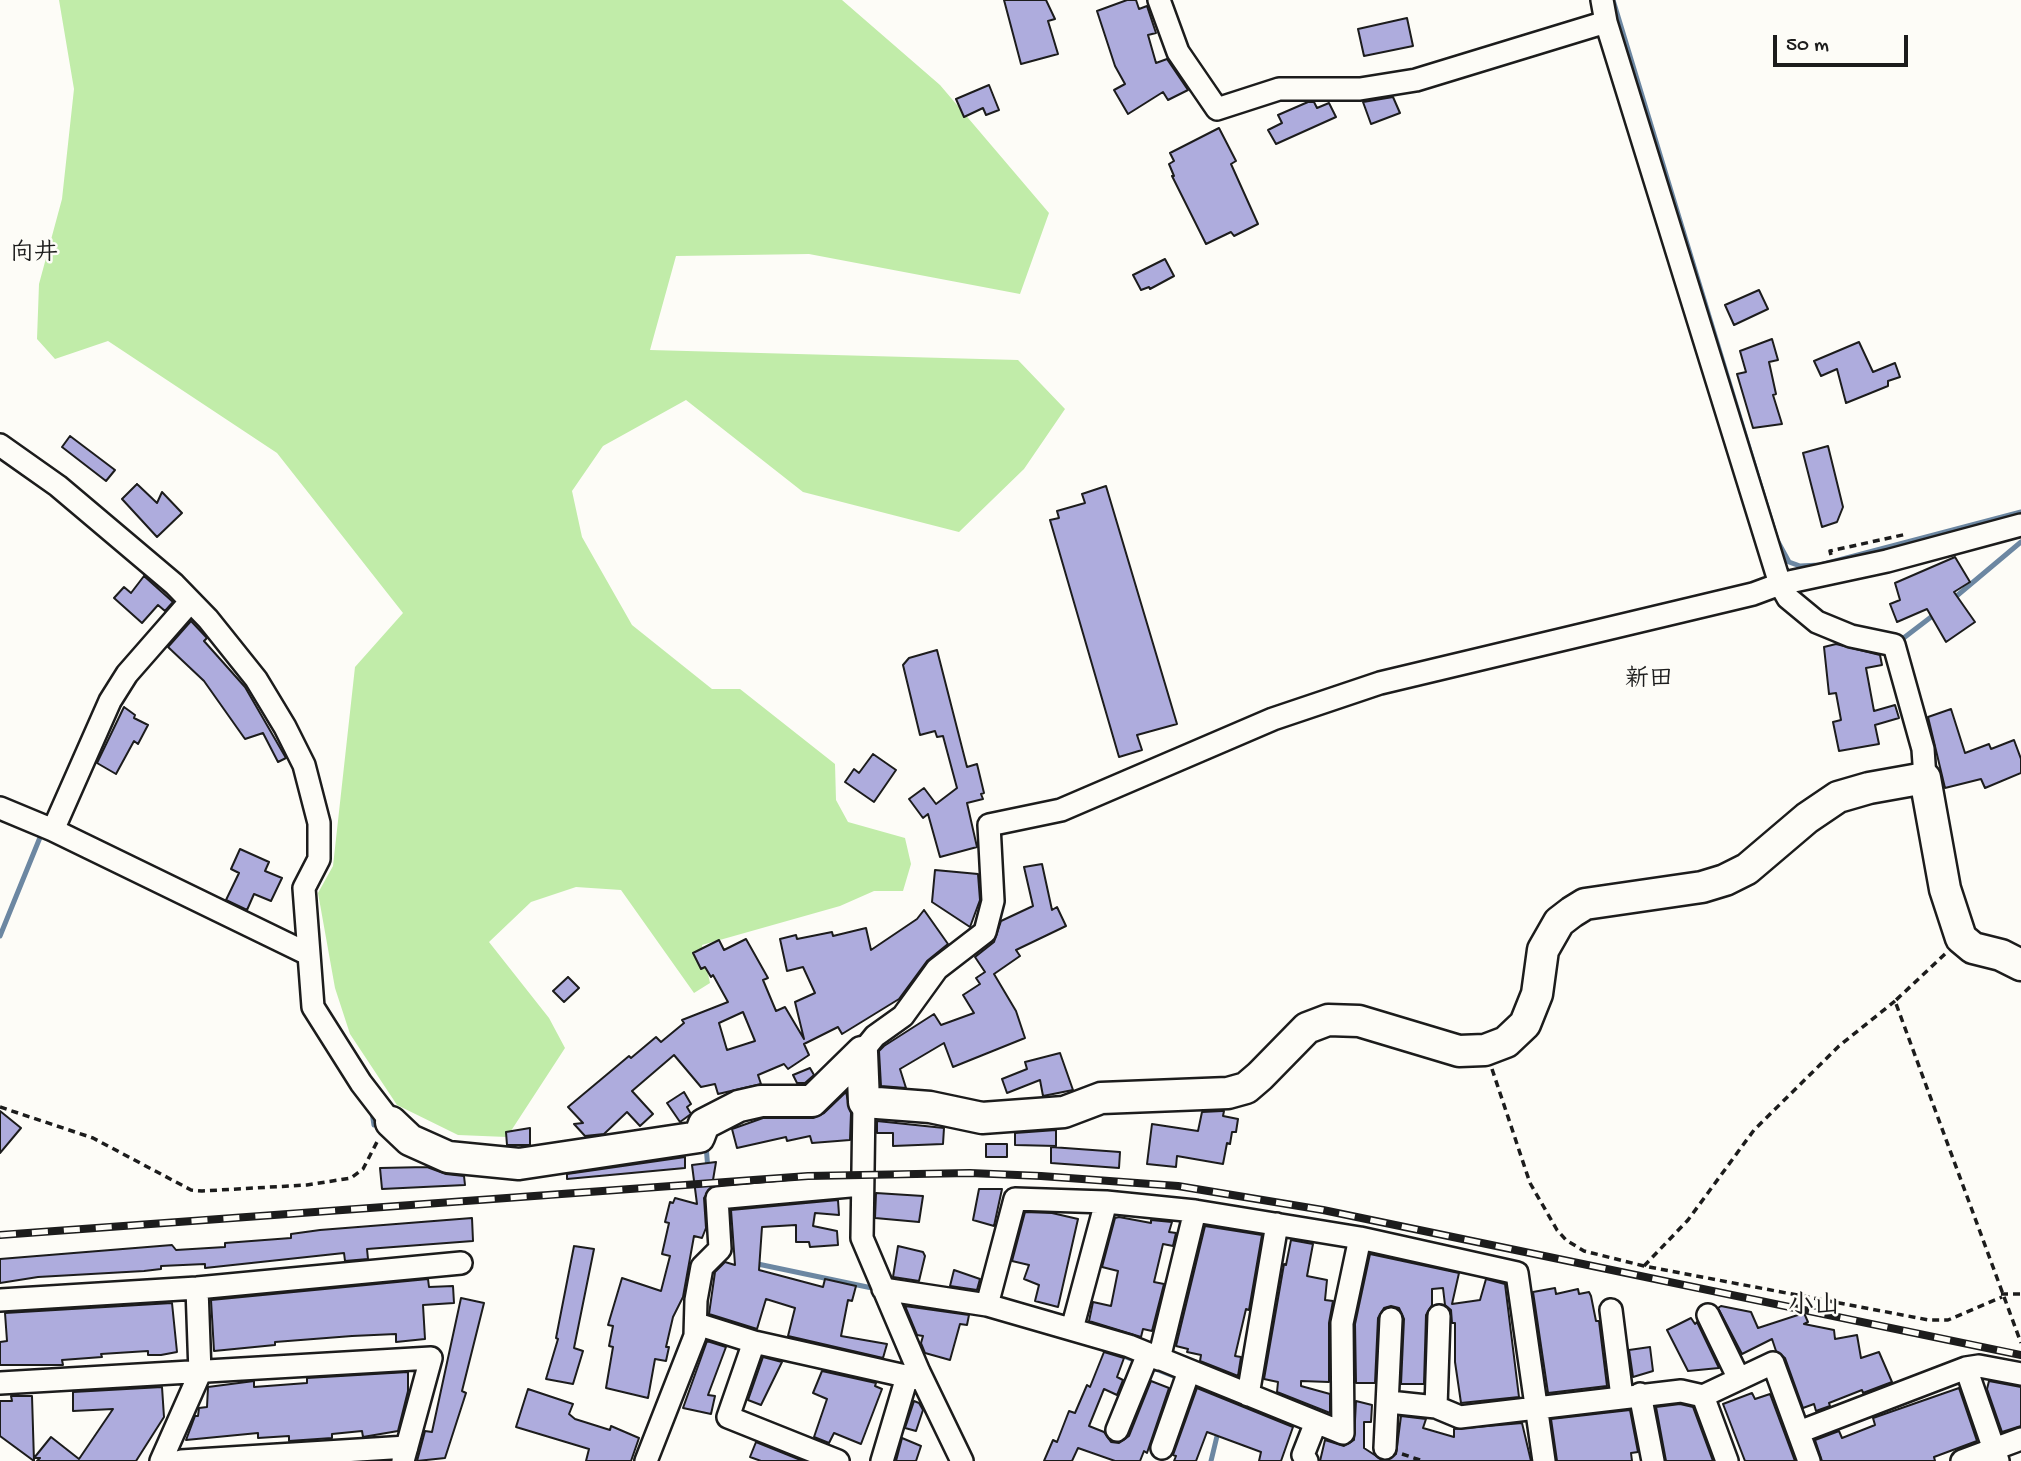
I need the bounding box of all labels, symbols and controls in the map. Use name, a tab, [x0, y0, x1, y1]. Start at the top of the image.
scale bar	[1776, 21, 1911, 65]
text: 50 m	[1786, 34, 1829, 59]
district label: 向井	[10, 241, 58, 269]
district label: 新田	[1625, 667, 1673, 695]
district label: 小山	[1788, 1292, 1840, 1324]

